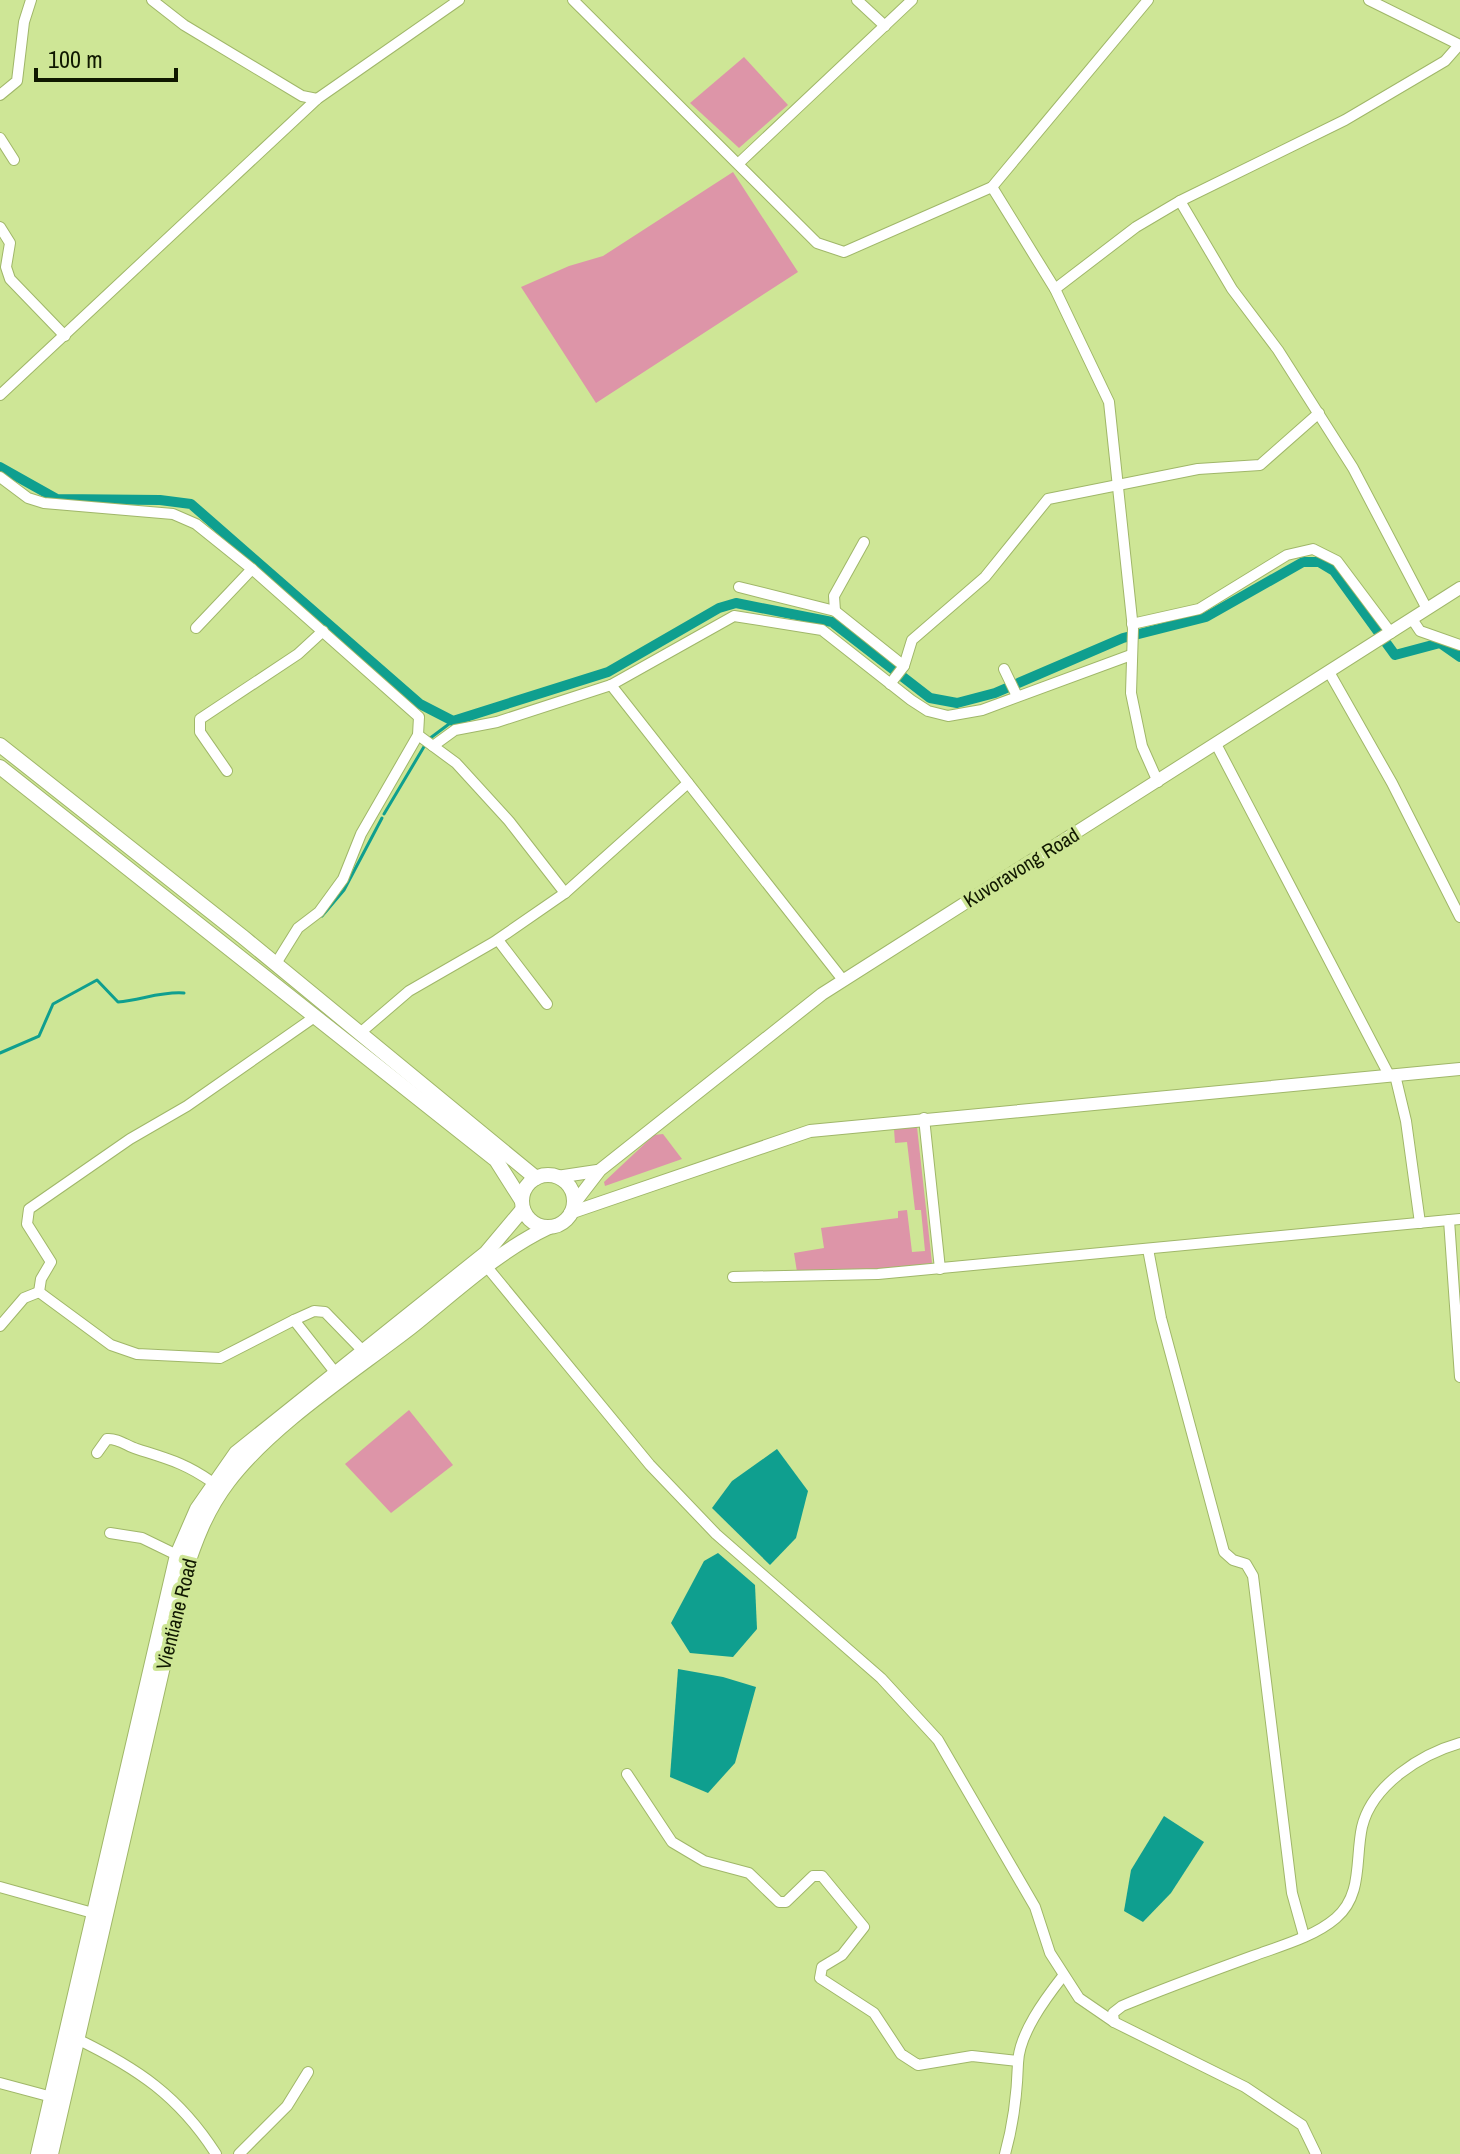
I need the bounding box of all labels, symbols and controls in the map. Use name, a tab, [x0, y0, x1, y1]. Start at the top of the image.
scale bar	[36, 32, 176, 82]
text: 100 m	[48, 43, 103, 75]
street label: Kuvoravong Road	[958, 821, 1084, 913]
street label: Vientiane Road	[149, 1556, 203, 1672]

